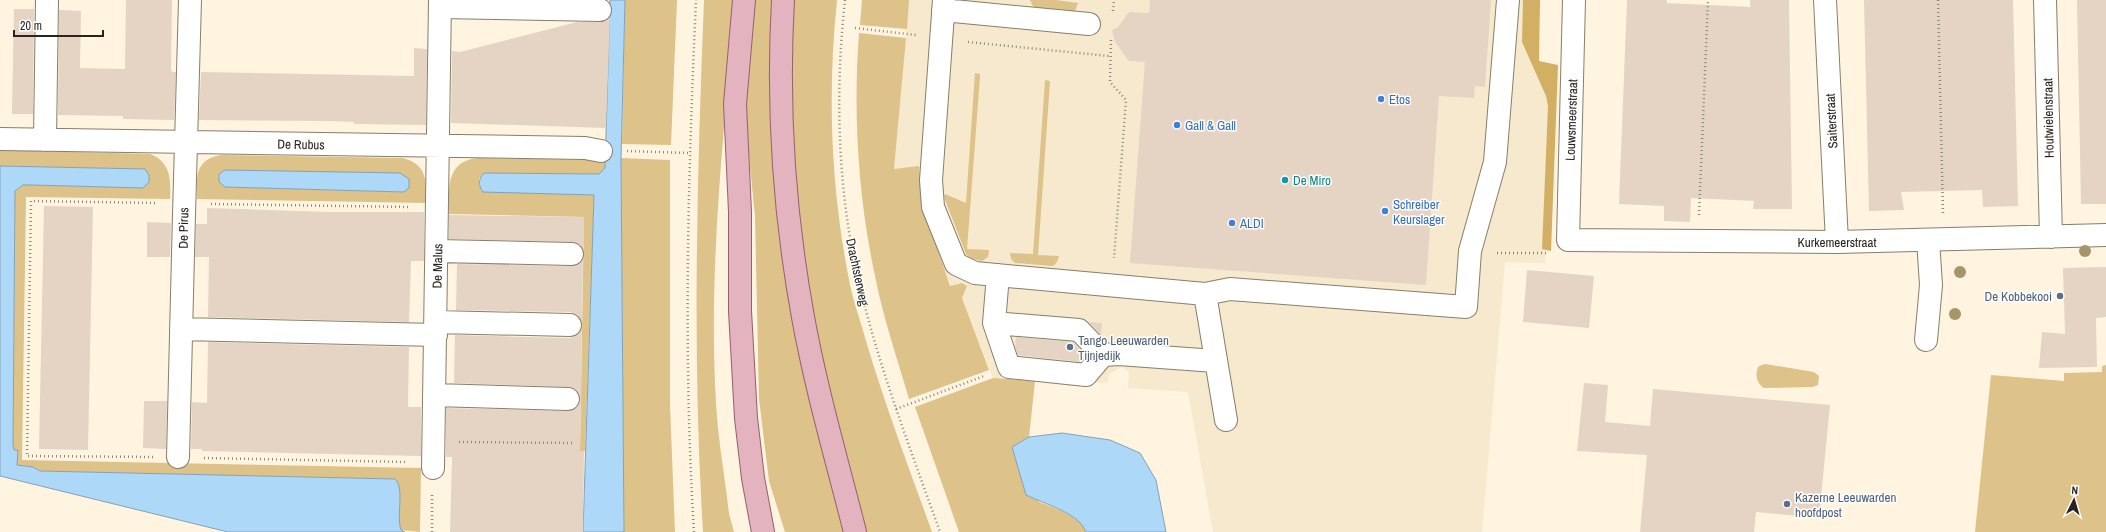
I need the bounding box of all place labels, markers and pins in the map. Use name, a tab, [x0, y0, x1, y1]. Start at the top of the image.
place label: Etos	[1389, 91, 1410, 108]
marker: Etos	[1376, 94, 1386, 104]
place label: Gall & Gall	[1185, 117, 1236, 134]
marker: Gall & Gall	[1172, 120, 1182, 130]
place label: De Miro	[1293, 172, 1331, 189]
marker: De Miro	[1280, 175, 1290, 185]
place label: Schreiber Keurslager	[1393, 196, 1445, 228]
marker: Schreiber Keurslager	[1380, 206, 1390, 216]
place label: ALDI	[1239, 215, 1264, 232]
marker: ALDI	[1227, 218, 1237, 228]
place label: De Kobbekooi	[1984, 288, 2052, 305]
marker: De Kobbekooi	[2055, 291, 2065, 301]
place label: Tango Leeuwarden Tijnjedijk	[1078, 332, 1169, 364]
marker: Tango Leeuwarden Tijnjedijk	[1065, 342, 1075, 352]
place label: Kazerne Leeuwarden hoofdpost	[1795, 489, 1896, 521]
marker: Kazerne Leeuwarden hoofdpost	[1782, 499, 1792, 509]

